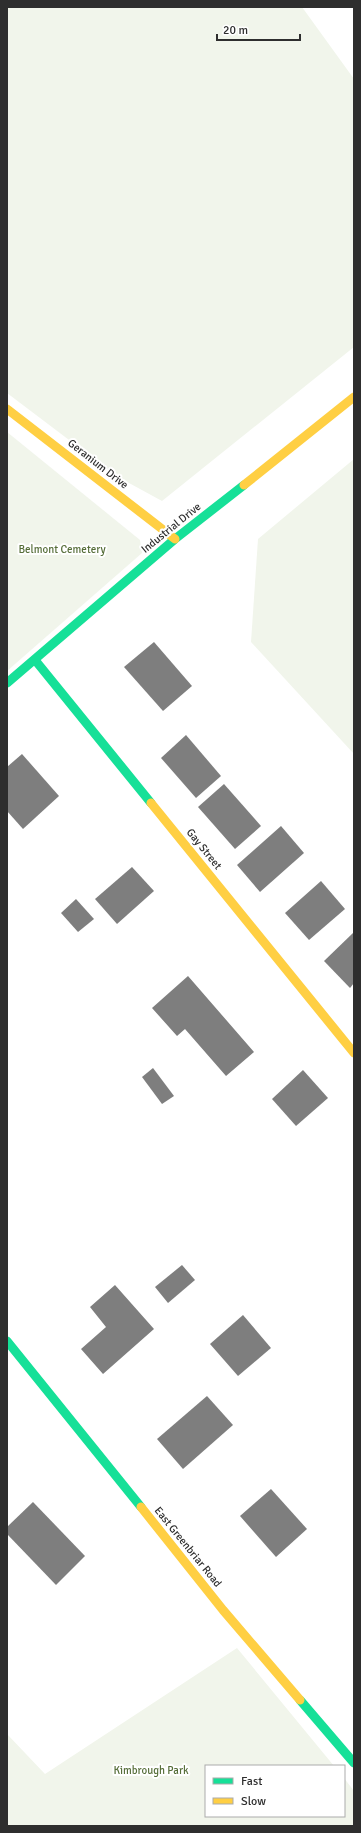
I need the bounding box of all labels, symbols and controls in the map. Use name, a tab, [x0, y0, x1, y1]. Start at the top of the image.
scale bar	[217, 16, 300, 42]
text: 20 m	[223, 23, 248, 38]
street label: Geranium Drive	[65, 436, 131, 492]
street label: Industrial Drive	[139, 500, 203, 556]
park label: Belmont Cemetery	[18, 543, 106, 556]
street label: Gay Street	[184, 826, 224, 872]
street label: East Greenbriar Road	[152, 1504, 224, 1590]
park label: Kimbrough Park	[113, 1764, 189, 1777]
legend	[205, 1765, 345, 1817]
text: Fast	[241, 1774, 262, 1789]
text: Slow	[241, 1794, 266, 1809]

